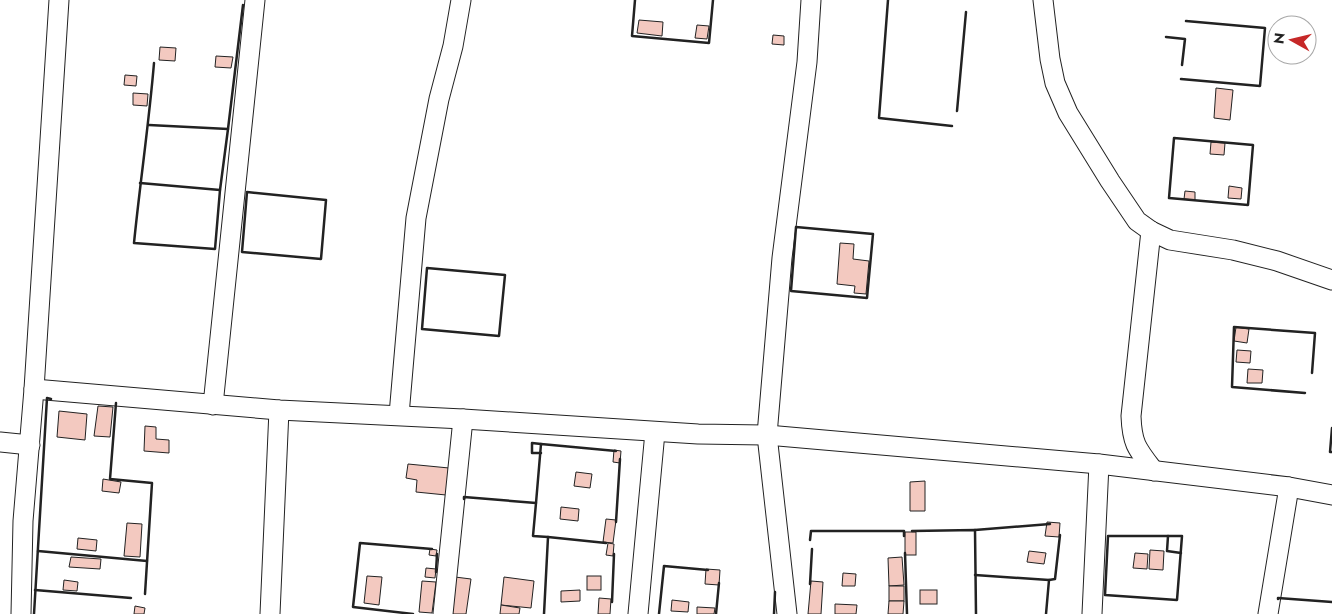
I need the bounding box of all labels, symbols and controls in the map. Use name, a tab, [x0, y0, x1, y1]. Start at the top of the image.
north arrow	[1267, 15, 1317, 65]
text: N	[1268, 31, 1290, 45]

